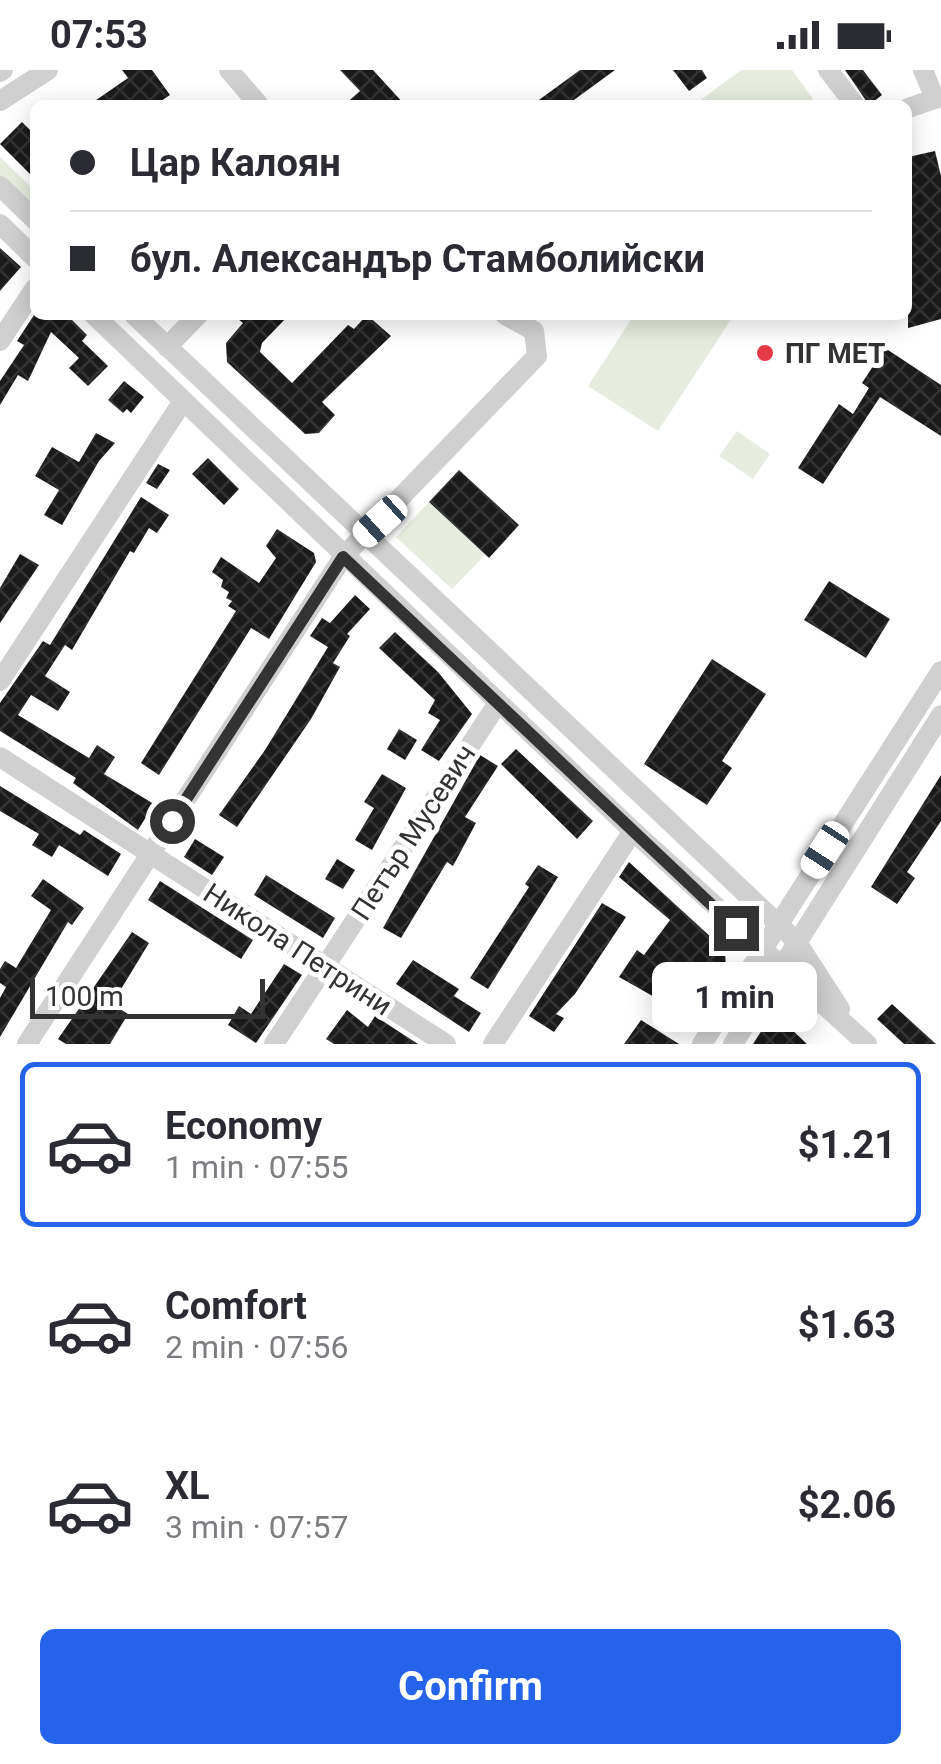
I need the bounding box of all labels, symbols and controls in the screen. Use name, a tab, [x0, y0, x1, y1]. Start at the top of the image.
text: 07:53	[50, 13, 148, 57]
text: Цар Калоян	[130, 141, 341, 185]
text: бул. Александър Стамболийски	[130, 237, 705, 281]
place label: ПГ МЕТ	[785, 337, 885, 370]
marker: ПГ МЕТ	[754, 342, 776, 364]
car	[348, 490, 412, 552]
street label: Петър Мусевич	[344, 738, 482, 926]
route start	[150, 799, 195, 844]
car	[796, 817, 854, 883]
street label: Никола Петрини	[198, 876, 398, 1022]
route end	[714, 906, 759, 951]
callout: 1 min	[654, 963, 818, 1033]
scale bar	[30, 974, 265, 1018]
text: 1 min	[694, 978, 775, 1016]
text: 100 m	[45, 980, 124, 1013]
icon: car	[45, 1100, 135, 1190]
text: Economy	[165, 1104, 322, 1148]
text: $1.21	[798, 1123, 896, 1167]
text: 1 min · 07:55	[165, 1148, 348, 1186]
icon: car	[45, 1280, 135, 1370]
text: Comfort	[165, 1284, 307, 1328]
text: $1.63	[798, 1303, 896, 1347]
text: 2 min · 07:56	[165, 1328, 348, 1366]
icon: car	[45, 1460, 135, 1550]
text: XL	[165, 1464, 210, 1508]
text: $2.06	[798, 1483, 896, 1527]
text: 3 min · 07:57	[165, 1508, 348, 1546]
button: Confirm	[40, 1629, 901, 1744]

